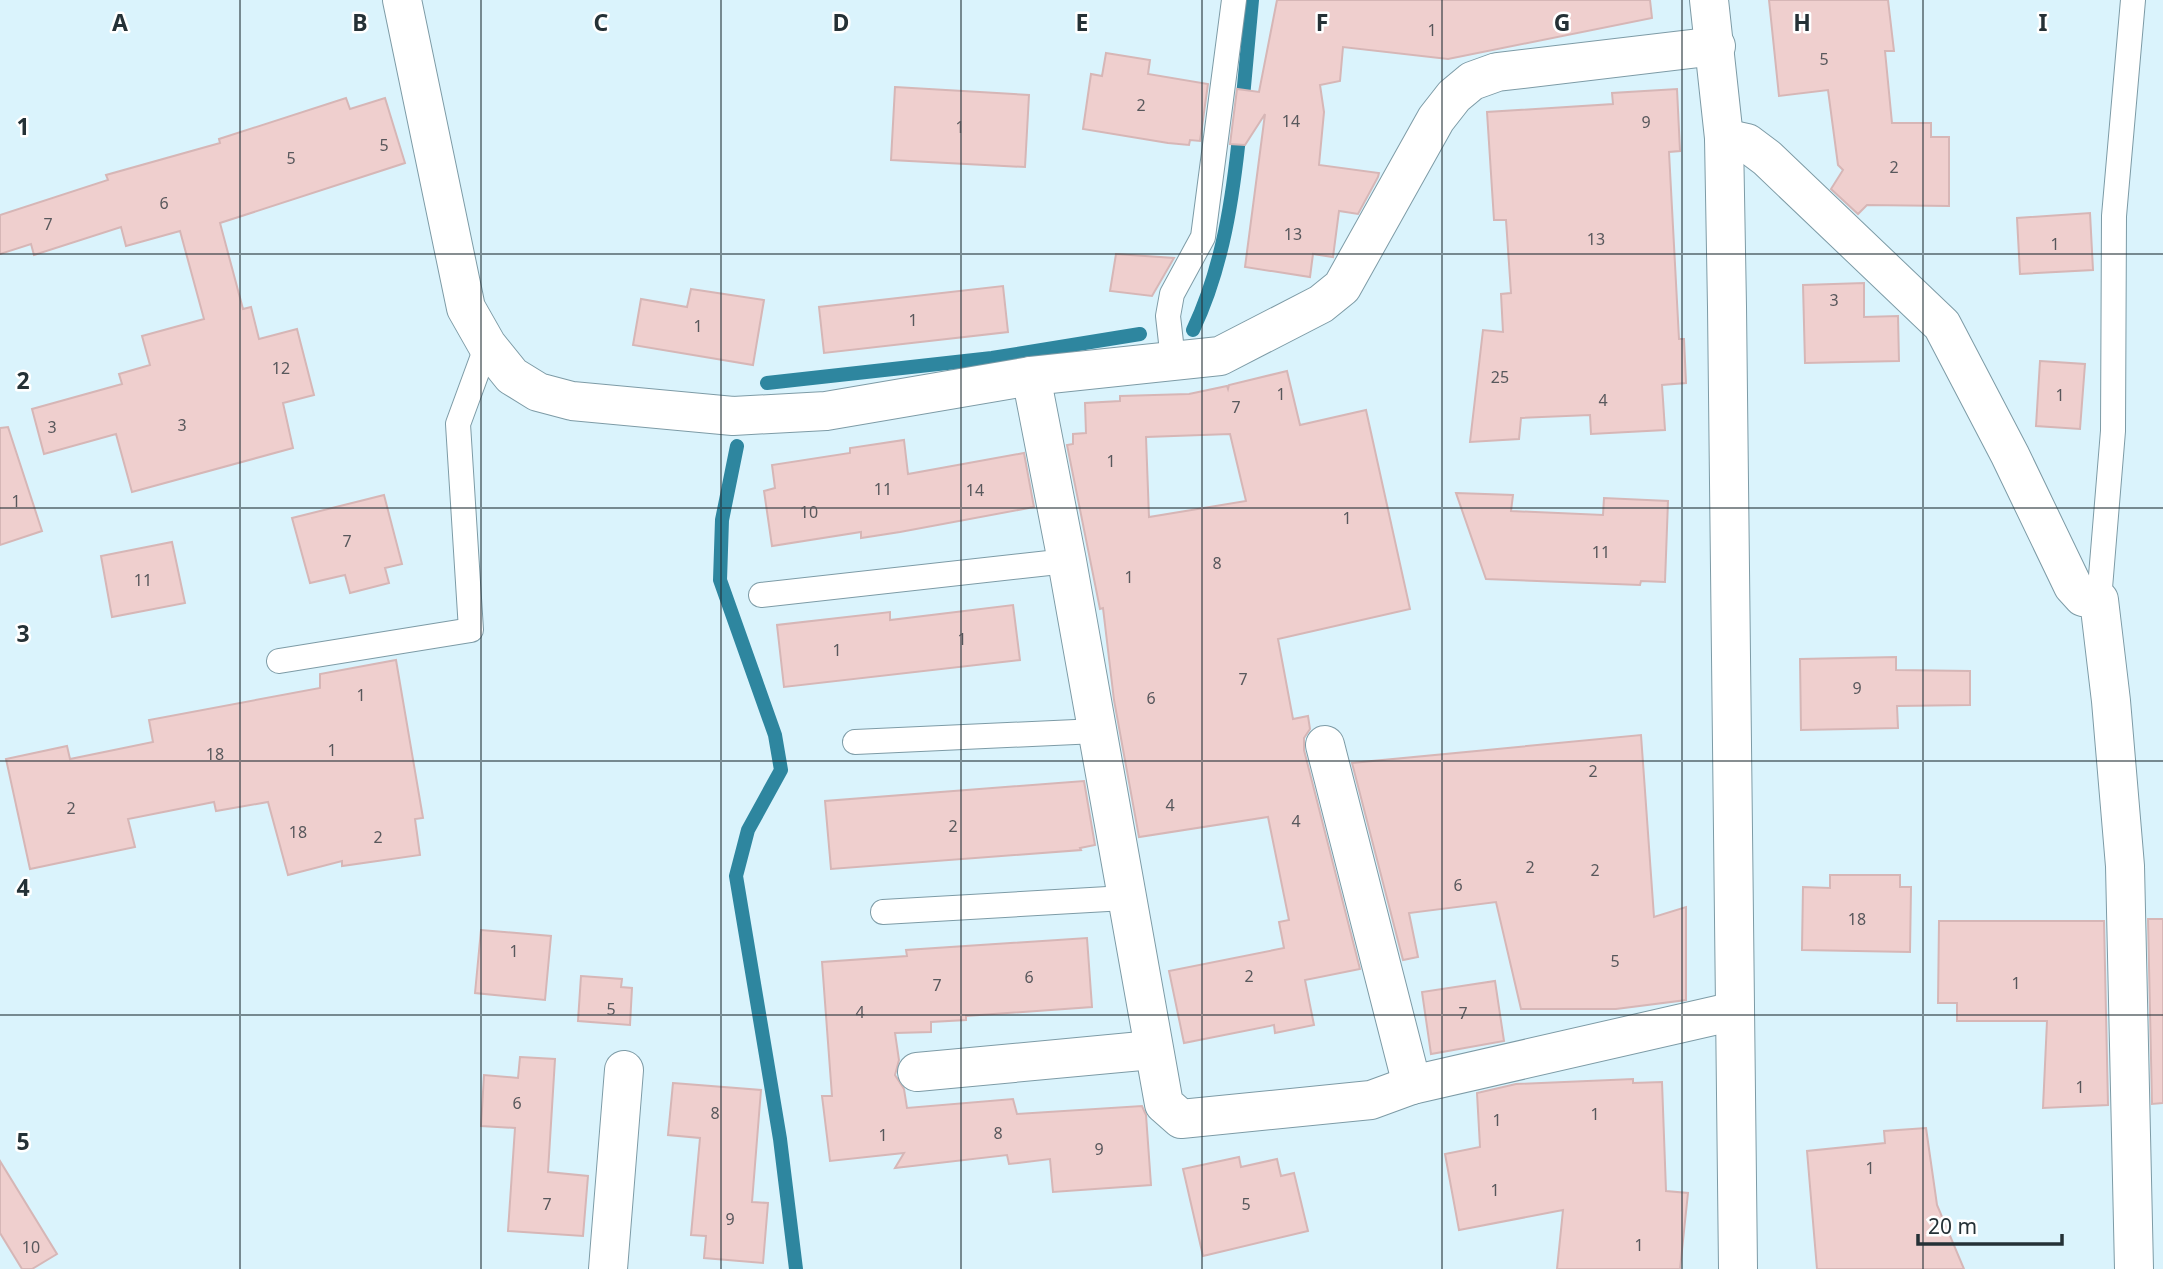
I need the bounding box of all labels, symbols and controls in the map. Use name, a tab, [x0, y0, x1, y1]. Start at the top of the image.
text: A	[112, 6, 128, 38]
text: B	[352, 6, 368, 38]
text: C	[594, 6, 609, 38]
text: D	[833, 6, 849, 38]
text: E	[1076, 6, 1088, 38]
text: F	[1316, 6, 1328, 38]
text: G	[1554, 6, 1570, 38]
text: H	[1793, 6, 1811, 38]
text: I	[2039, 6, 2048, 38]
house number: 1	[1427, 19, 1437, 41]
house number: 5	[1819, 48, 1829, 70]
house number: 2	[1136, 94, 1146, 116]
text: 1	[16, 110, 30, 142]
house number: 14	[1282, 110, 1300, 132]
house number: 9	[1641, 111, 1651, 133]
house number: 1	[955, 116, 965, 138]
house number: 5	[379, 134, 389, 156]
house number: 5	[286, 147, 296, 169]
house number: 2	[1889, 156, 1899, 178]
house number: 6	[159, 192, 169, 214]
house number: 7	[43, 213, 53, 235]
house number: 13	[1284, 223, 1302, 245]
house number: 13	[1587, 228, 1605, 250]
house number: 1	[2050, 233, 2060, 255]
house number: 3	[1829, 289, 1839, 311]
house number: 1	[908, 309, 918, 331]
house number: 1	[693, 315, 703, 337]
house number: 12	[272, 357, 290, 379]
text: 2	[16, 364, 30, 396]
house number: 25	[1491, 366, 1509, 388]
house number: 1	[1276, 383, 1286, 405]
house number: 1	[2055, 384, 2065, 406]
house number: 4	[1598, 389, 1608, 411]
house number: 7	[1231, 396, 1241, 418]
house number: 3	[177, 414, 187, 436]
house number: 3	[47, 416, 57, 438]
house number: 1	[1106, 450, 1116, 472]
house number: 11	[874, 478, 892, 500]
house number: 14	[966, 479, 984, 501]
house number: 1	[11, 490, 21, 512]
house number: 10	[800, 501, 818, 523]
house number: 1	[1342, 507, 1352, 529]
house number: 7	[342, 530, 352, 552]
house number: 11	[1592, 541, 1610, 563]
house number: 8	[1212, 552, 1222, 574]
house number: 1	[1124, 566, 1134, 588]
house number: 11	[134, 569, 152, 591]
text: 3	[16, 617, 30, 649]
house number: 1	[957, 628, 967, 650]
house number: 1	[832, 639, 842, 661]
house number: 7	[1238, 668, 1248, 690]
house number: 9	[1852, 677, 1862, 699]
house number: 1	[356, 684, 366, 706]
house number: 6	[1146, 687, 1156, 709]
house number: 1	[327, 739, 337, 761]
house number: 18	[206, 743, 224, 765]
house number: 2	[1588, 760, 1598, 782]
house number: 4	[1165, 794, 1175, 816]
house number: 2	[66, 797, 76, 819]
house number: 4	[1291, 810, 1301, 832]
house number: 2	[948, 815, 958, 837]
house number: 18	[289, 821, 307, 843]
house number: 2	[373, 826, 383, 848]
house number: 2	[1525, 856, 1535, 878]
house number: 2	[1590, 859, 1600, 881]
text: 4	[16, 871, 30, 903]
house number: 6	[1453, 874, 1463, 896]
house number: 18	[1848, 908, 1866, 930]
house number: 1	[509, 940, 519, 962]
house number: 5	[1610, 950, 1620, 972]
house number: 2	[1244, 965, 1254, 987]
house number: 6	[1024, 966, 1034, 988]
house number: 1	[2011, 972, 2021, 994]
house number: 7	[932, 974, 942, 996]
house number: 5	[606, 998, 616, 1020]
house number: 4	[855, 1001, 865, 1023]
house number: 7	[1458, 1002, 1468, 1024]
house number: 1	[2075, 1076, 2085, 1098]
house number: 6	[512, 1092, 522, 1114]
house number: 8	[710, 1102, 720, 1124]
house number: 1	[1590, 1103, 1600, 1125]
house number: 1	[1492, 1109, 1502, 1131]
house number: 8	[993, 1122, 1003, 1144]
house number: 1	[878, 1124, 888, 1146]
text: 5	[16, 1125, 30, 1157]
house number: 9	[1094, 1138, 1104, 1160]
house number: 1	[1865, 1157, 1875, 1179]
house number: 1	[1490, 1179, 1500, 1201]
house number: 7	[542, 1193, 552, 1215]
house number: 5	[1241, 1193, 1251, 1215]
scale bar	[1918, 1202, 2062, 1246]
house number: 9	[725, 1208, 735, 1230]
text: 20 m	[1928, 1212, 1977, 1240]
house number: 1	[1634, 1234, 1644, 1256]
house number: 10	[22, 1236, 40, 1258]

